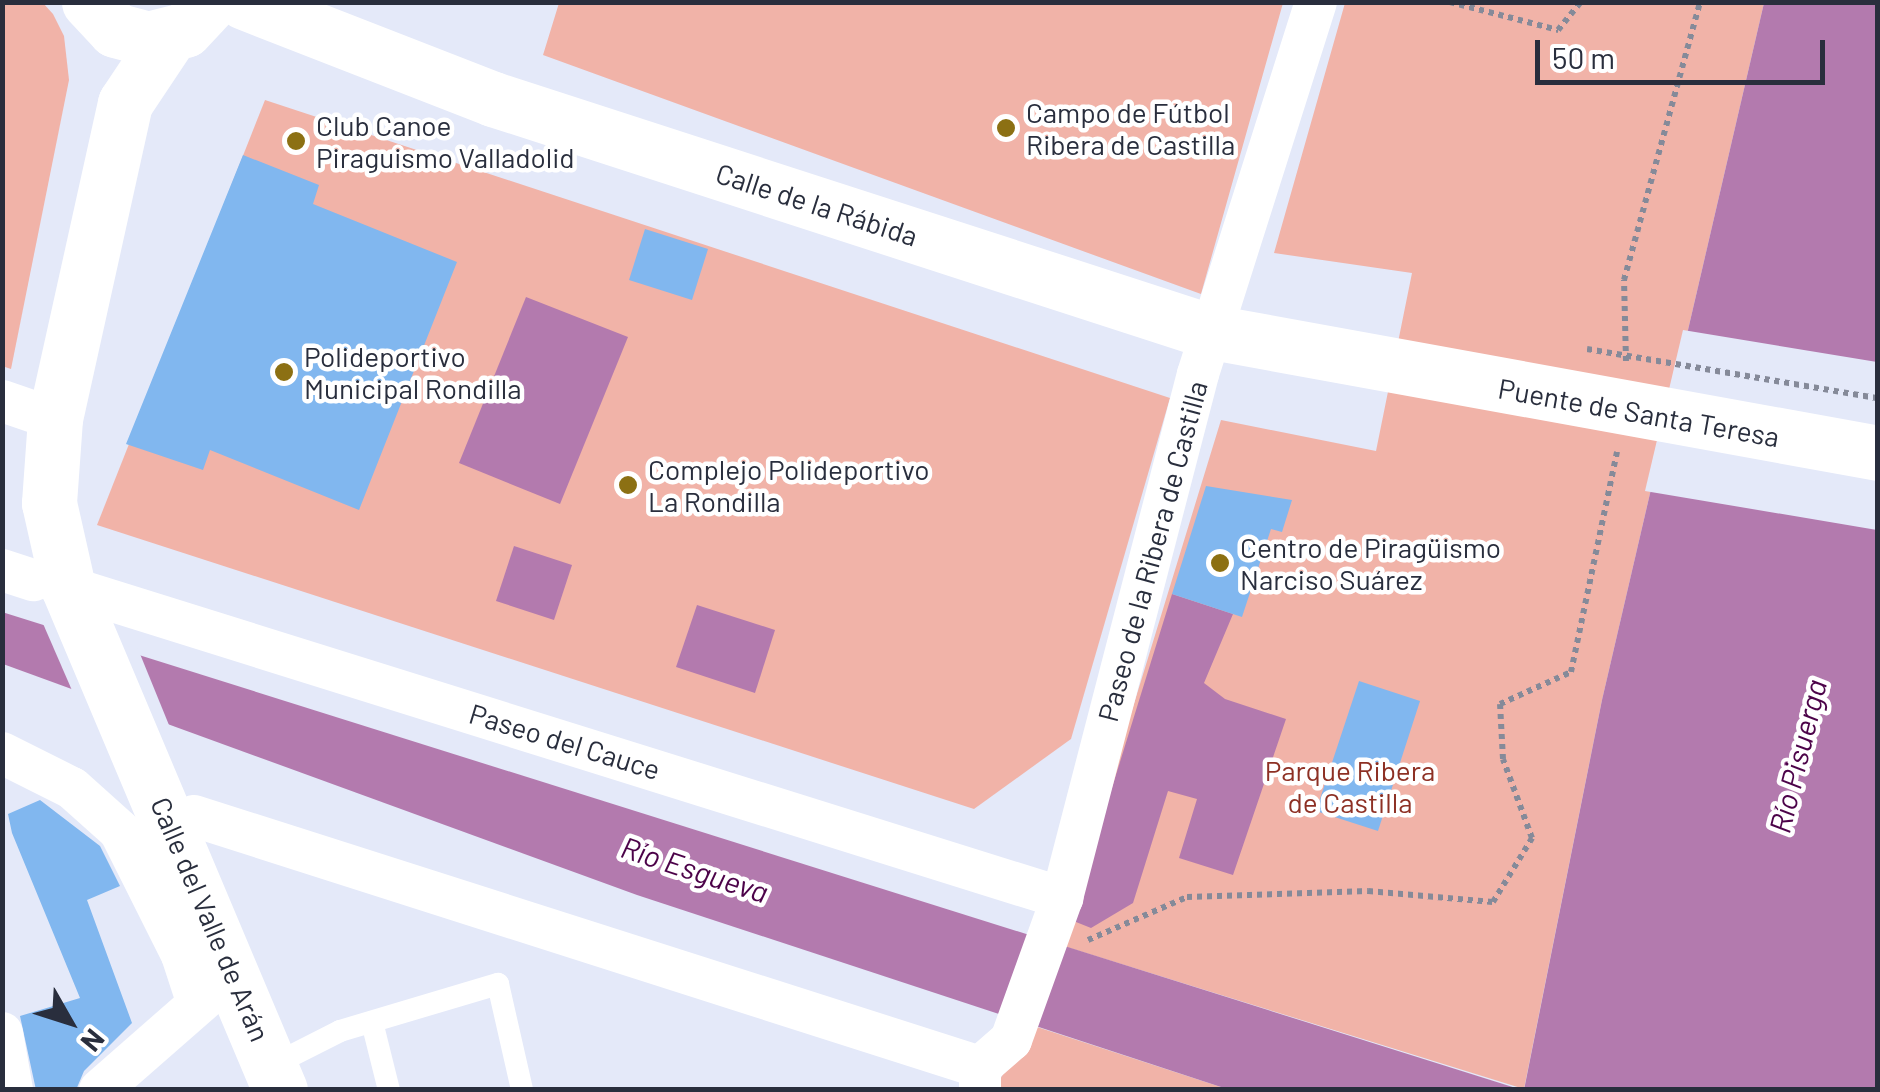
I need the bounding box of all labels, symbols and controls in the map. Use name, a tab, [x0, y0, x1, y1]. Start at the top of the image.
scale bar	[1540, 20, 1830, 82]
text: 50 m	[1552, 39, 1615, 75]
place label: Campo de Fútbol Ribera de Castilla	[1026, 95, 1235, 161]
place label: Club Canoe Piraguismo Valladolid	[316, 108, 575, 174]
marker: Campo de Fútbol Ribera de Castilla	[995, 117, 1017, 139]
marker: Club Canoe Piraguismo Valladolid	[285, 130, 307, 152]
street label: Calle de la Rábida	[712, 156, 922, 252]
place label: Polideportivo Municipal Rondilla	[304, 339, 522, 405]
marker: Polideportivo Municipal Rondilla	[273, 361, 295, 383]
street label: Puente de Santa Teresa	[1496, 371, 1782, 453]
street label: Paseo de la Ribera de Castilla	[1090, 377, 1214, 725]
place label: Complejo Polideportivo La Rondilla	[648, 452, 930, 518]
marker: Complejo Polideportivo La Rondilla	[617, 474, 639, 496]
place label: Centro de Piragüismo Narciso Suárez	[1240, 530, 1501, 596]
marker: Centro de Piragüismo Narciso Suárez	[1209, 552, 1231, 574]
water label: Río Pisuerga	[1761, 675, 1833, 837]
street label: Paseo del Cauce	[466, 696, 664, 786]
park label: Parque Ribera de Castilla	[1265, 753, 1435, 819]
street label: Calle del Valle de Arán	[144, 792, 278, 1046]
water label: Río Esgueva	[617, 828, 773, 910]
north arrow	[20, 972, 120, 1072]
text: N	[74, 1023, 112, 1059]

